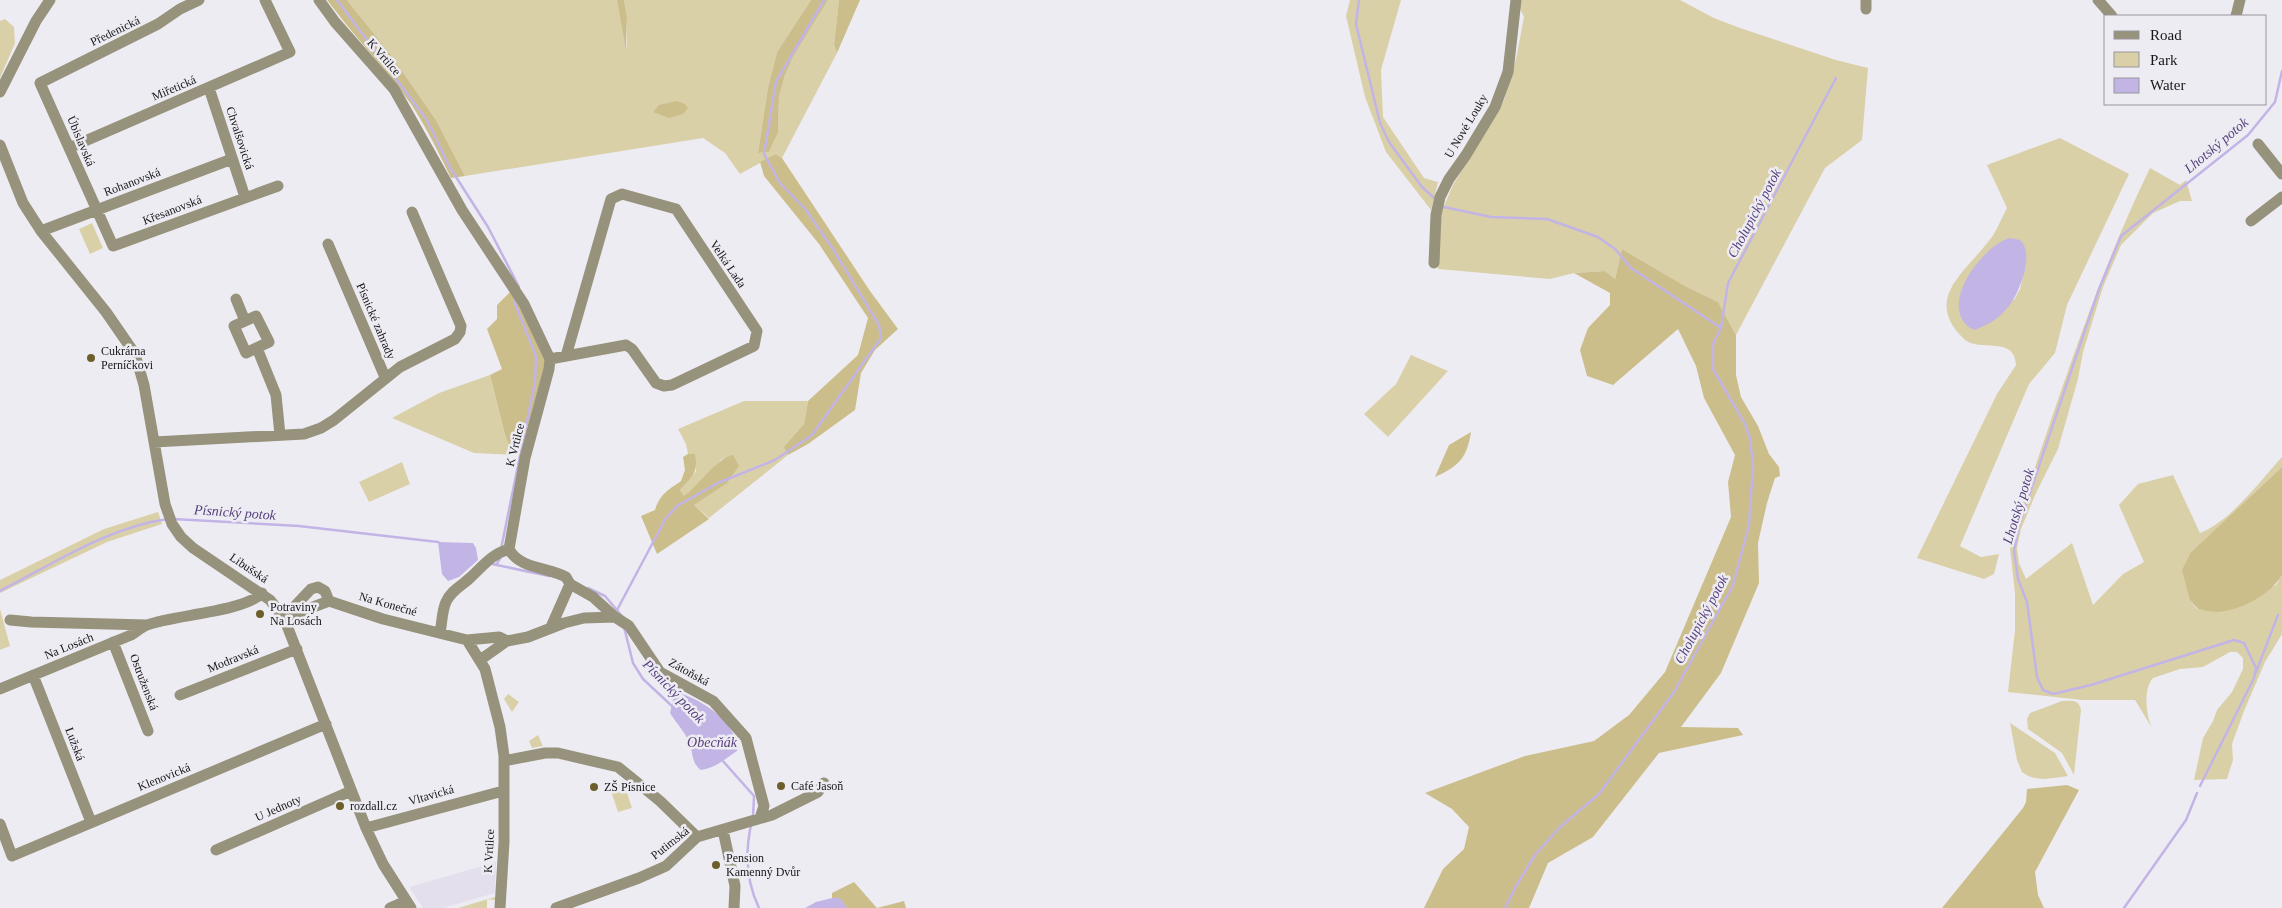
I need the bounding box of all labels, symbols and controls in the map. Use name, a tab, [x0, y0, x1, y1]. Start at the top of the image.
street label: Předenická	[88, 13, 143, 49]
legend	[2104, 15, 2267, 105]
text: Road	[2150, 27, 2182, 43]
street label: K Vrtilce	[364, 36, 404, 78]
text: Park	[2150, 52, 2178, 68]
street label: Miřetická	[150, 72, 199, 104]
text: Water	[2150, 77, 2185, 93]
street label: U Nové Louky	[1441, 92, 1491, 160]
street label: Chvalšovická	[223, 105, 257, 172]
street label: Úbislavská	[64, 114, 98, 169]
water label: Lhotský potok	[2181, 114, 2252, 177]
street label: Rohanovská	[102, 165, 163, 199]
water label: Cholupický potok	[1725, 166, 1785, 260]
street label: Křesanovská	[141, 192, 204, 228]
street label: Velká Lada	[707, 238, 749, 291]
street label: Písnické zahrady	[354, 281, 398, 361]
place label: Cukrárna Perníčkovi	[101, 344, 154, 372]
marker: Cukrárna Perníčkovi	[85, 352, 97, 364]
street label: K Vrtilce	[503, 422, 527, 468]
water label: Lhotský potok	[2000, 466, 2037, 547]
water label: Písnický potok	[193, 502, 277, 523]
street label: Libušská	[227, 550, 271, 586]
water label: Cholupický potok	[1672, 572, 1732, 666]
street label: Na Konečné	[357, 589, 419, 619]
place label: Potraviny Na Losách	[270, 600, 322, 628]
marker: Potraviny Na Losách	[254, 608, 266, 620]
street label: Na Losách	[42, 630, 96, 662]
street label: Modravská	[205, 642, 261, 676]
street label: Ostruženská	[127, 652, 161, 713]
street label: Zátoňská	[666, 655, 712, 689]
water label: Písnický potok	[639, 656, 708, 727]
street label: Lužská	[62, 725, 88, 763]
water label: Obecňák	[687, 735, 738, 750]
street label: Klenovická	[136, 760, 193, 794]
place label: Café Jasoň	[791, 779, 843, 793]
place label: ZŠ Písnice	[604, 780, 656, 794]
marker: Café Jasoň	[775, 780, 787, 792]
marker: ZŠ Písnice	[588, 781, 600, 793]
street label: Vltavická	[407, 782, 456, 808]
street label: U Jednoty	[253, 792, 303, 824]
place label: rozdall.cz	[350, 799, 397, 813]
marker: rozdall.cz	[334, 800, 346, 812]
street label: Putimská	[648, 823, 692, 862]
street label: K Vrtilce	[481, 829, 497, 873]
place label: Pension Kamenný Dvůr	[726, 851, 800, 879]
marker: Pension Kamenný Dvůr	[710, 859, 722, 871]

